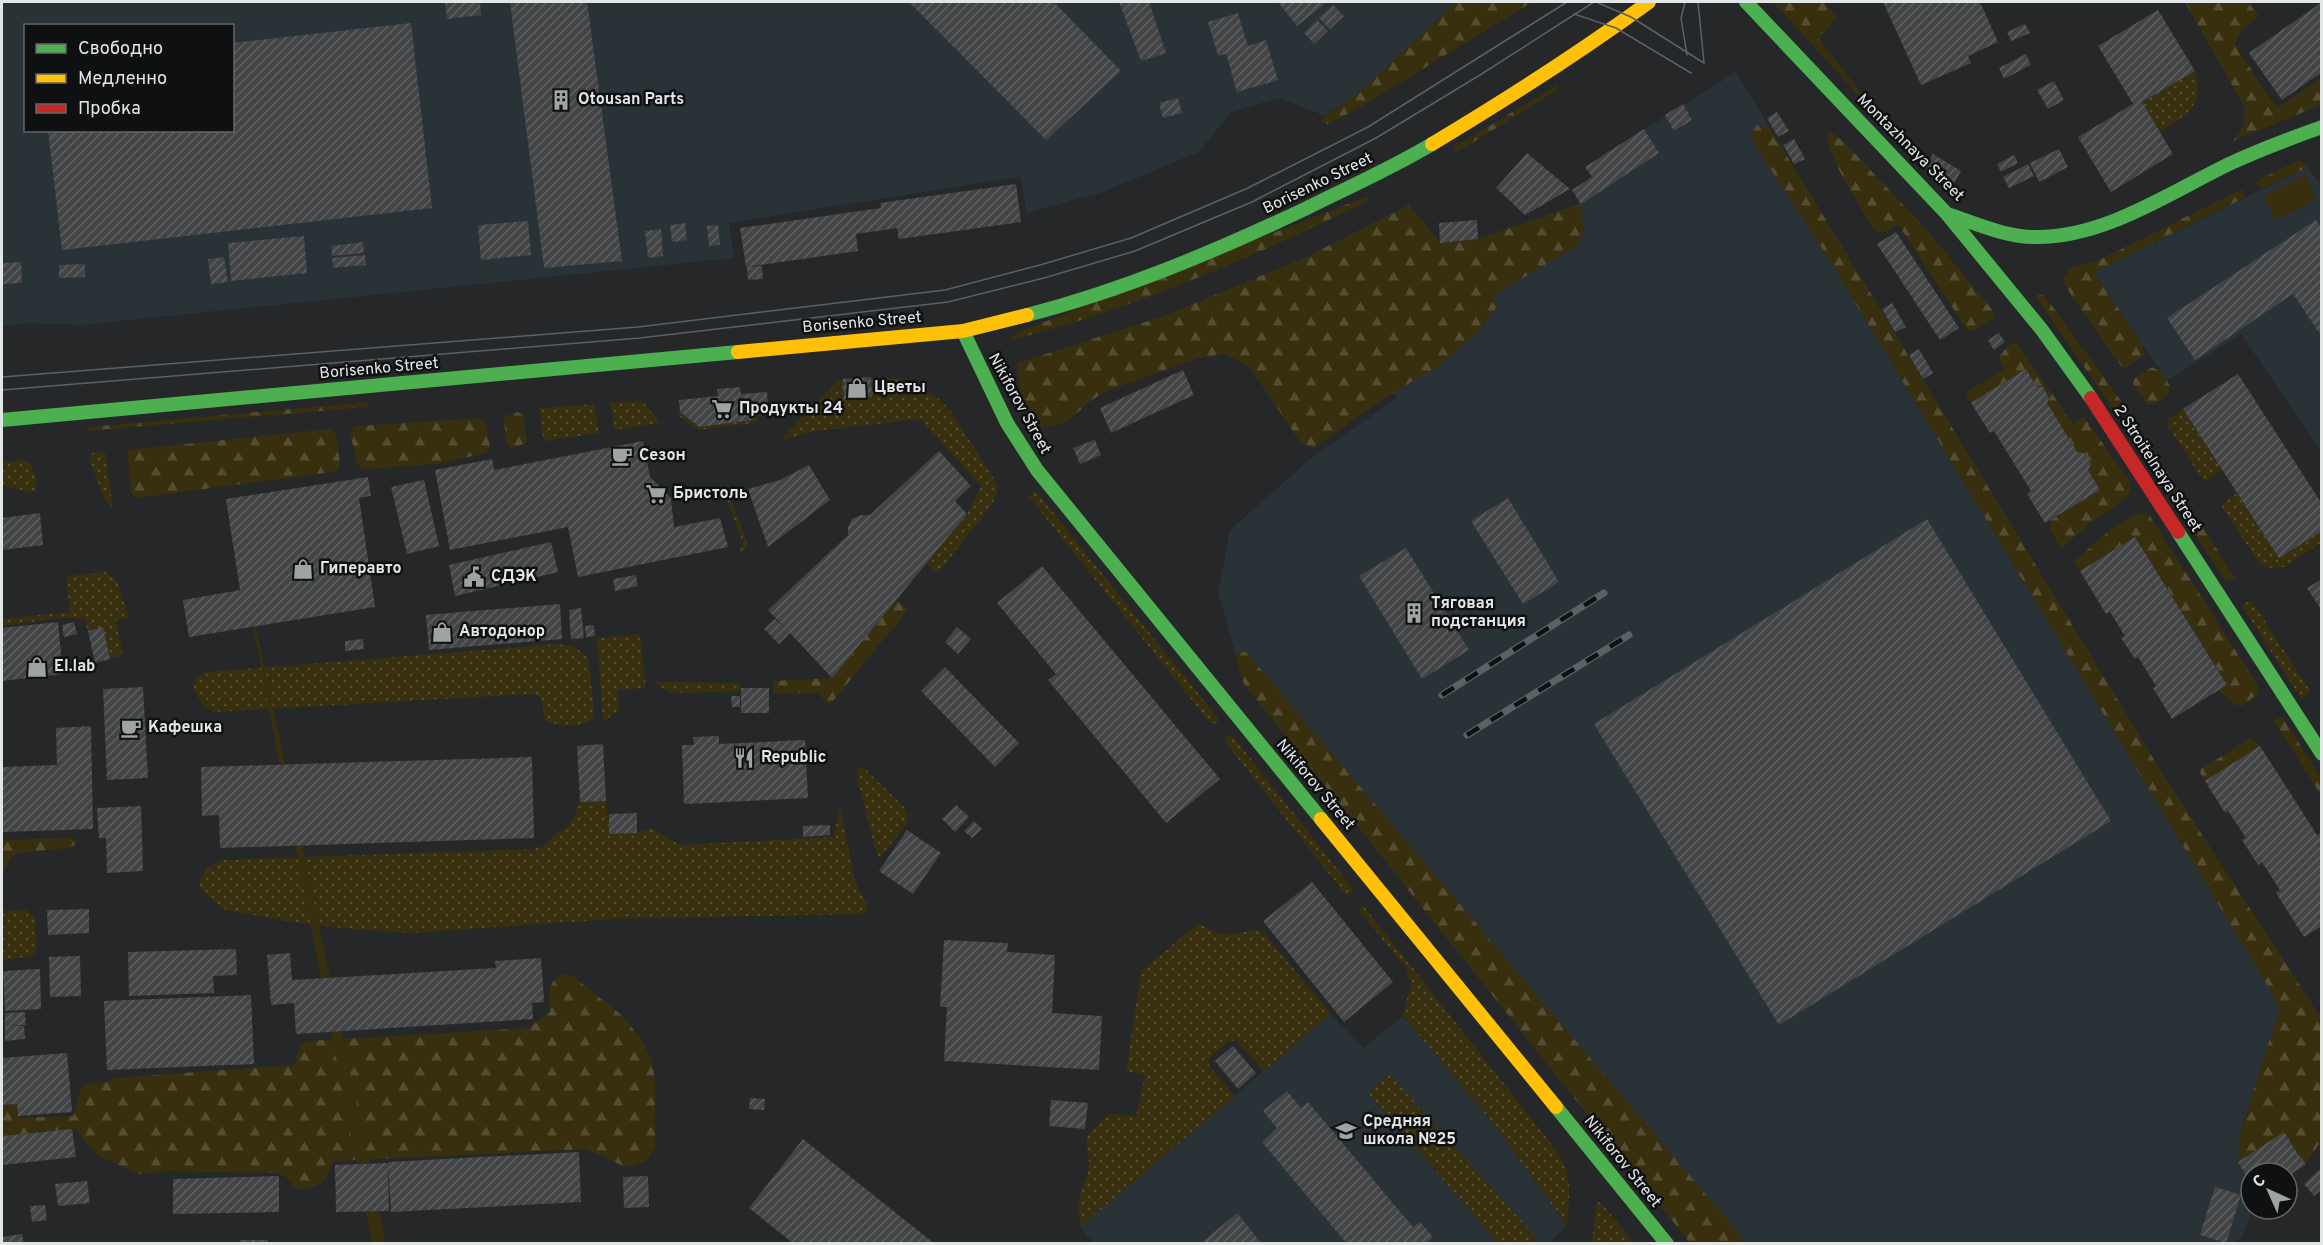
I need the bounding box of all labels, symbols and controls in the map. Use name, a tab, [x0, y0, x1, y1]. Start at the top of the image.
legend	[24, 24, 234, 132]
text: Свободно	[78, 38, 163, 61]
text: Медленно	[78, 68, 167, 91]
building icon: Otousan Parts	[549, 88, 573, 112]
place label: Otousan Parts	[578, 90, 684, 110]
street label: Montazhnaya Street	[1852, 90, 1968, 206]
text: Пробка	[78, 98, 141, 121]
street label: Borisenko Street	[1260, 149, 1376, 219]
street label: Borisenko Street	[802, 308, 922, 338]
street label: Nikiforov Street	[983, 350, 1055, 458]
street label: Borisenko Street	[319, 354, 439, 384]
shop icon: Цветы	[845, 376, 869, 400]
place label: Цветы	[874, 378, 926, 398]
supermarket icon: Продукты 24	[710, 397, 734, 421]
place label: Продукты 24	[739, 399, 843, 419]
street label: 2 Stroitelnaya Street	[2108, 402, 2206, 536]
cafe icon: Сезон	[610, 444, 634, 468]
place label: Сезон	[639, 446, 686, 466]
supermarket icon: Бристоль	[644, 482, 668, 506]
place label: Бристоль	[673, 484, 748, 504]
shop icon: Гиперавто	[291, 557, 315, 581]
place label: Гиперавто	[320, 559, 402, 579]
public building icon: СДЭК	[462, 565, 486, 589]
place label: СДЭК	[491, 567, 537, 587]
place label: Тяговая подстанция	[1431, 594, 1526, 632]
building icon: Тяговая подстанция	[1402, 601, 1426, 625]
shop icon: Автодонор	[430, 620, 454, 644]
place label: Автодонор	[459, 622, 545, 642]
shop icon: El.lab	[25, 655, 49, 679]
place label: El.lab	[54, 657, 95, 677]
cafe icon: Кафешка	[119, 716, 143, 740]
place label: Кафешка	[148, 718, 222, 738]
street label: Nikiforov Street	[1271, 736, 1359, 834]
restaurant icon: Republic	[732, 746, 756, 770]
place label: Republic	[761, 748, 826, 768]
place label: Средняя школа №25	[1363, 1112, 1456, 1150]
street label: Nikiforov Street	[1579, 1112, 1665, 1212]
school or university icon: Средняя школа №25	[1334, 1119, 1358, 1143]
north arrow	[2239, 1161, 2299, 1221]
text: С	[2249, 1171, 2270, 1192]

